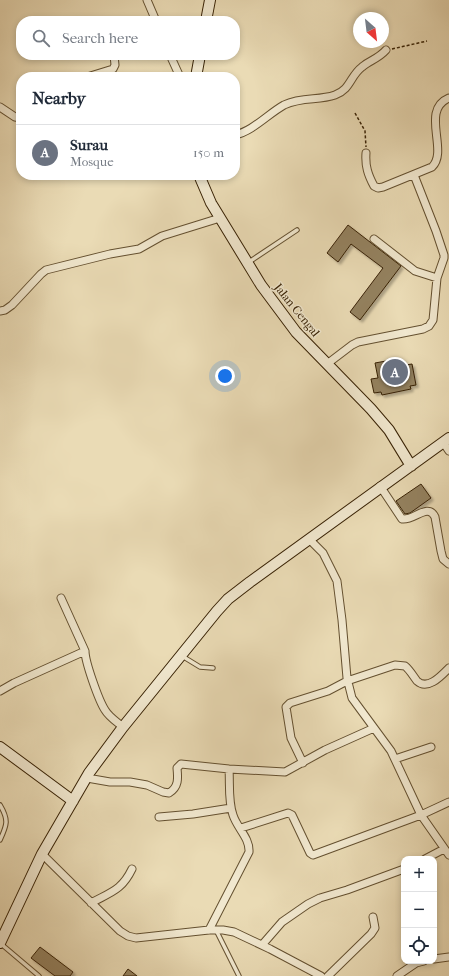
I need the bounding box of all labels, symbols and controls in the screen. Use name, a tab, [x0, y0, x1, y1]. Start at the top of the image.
north arrow	[353, 12, 389, 48]
search box	[16, 16, 240, 60]
icon: search	[30, 27, 52, 49]
text: Search here	[62, 29, 138, 47]
text: Nearby	[32, 88, 86, 108]
text: Surau	[70, 136, 108, 154]
text: A	[41, 145, 49, 160]
text: 150 m	[193, 145, 224, 160]
text: Mosque	[70, 154, 114, 169]
street label: Jalan Cengal	[271, 280, 323, 340]
pin: A	[382, 357, 408, 387]
your location	[215, 366, 235, 386]
map controls	[401, 856, 437, 964]
button: +	[401, 856, 437, 892]
button: −	[401, 892, 437, 928]
button: locate	[401, 928, 437, 964]

